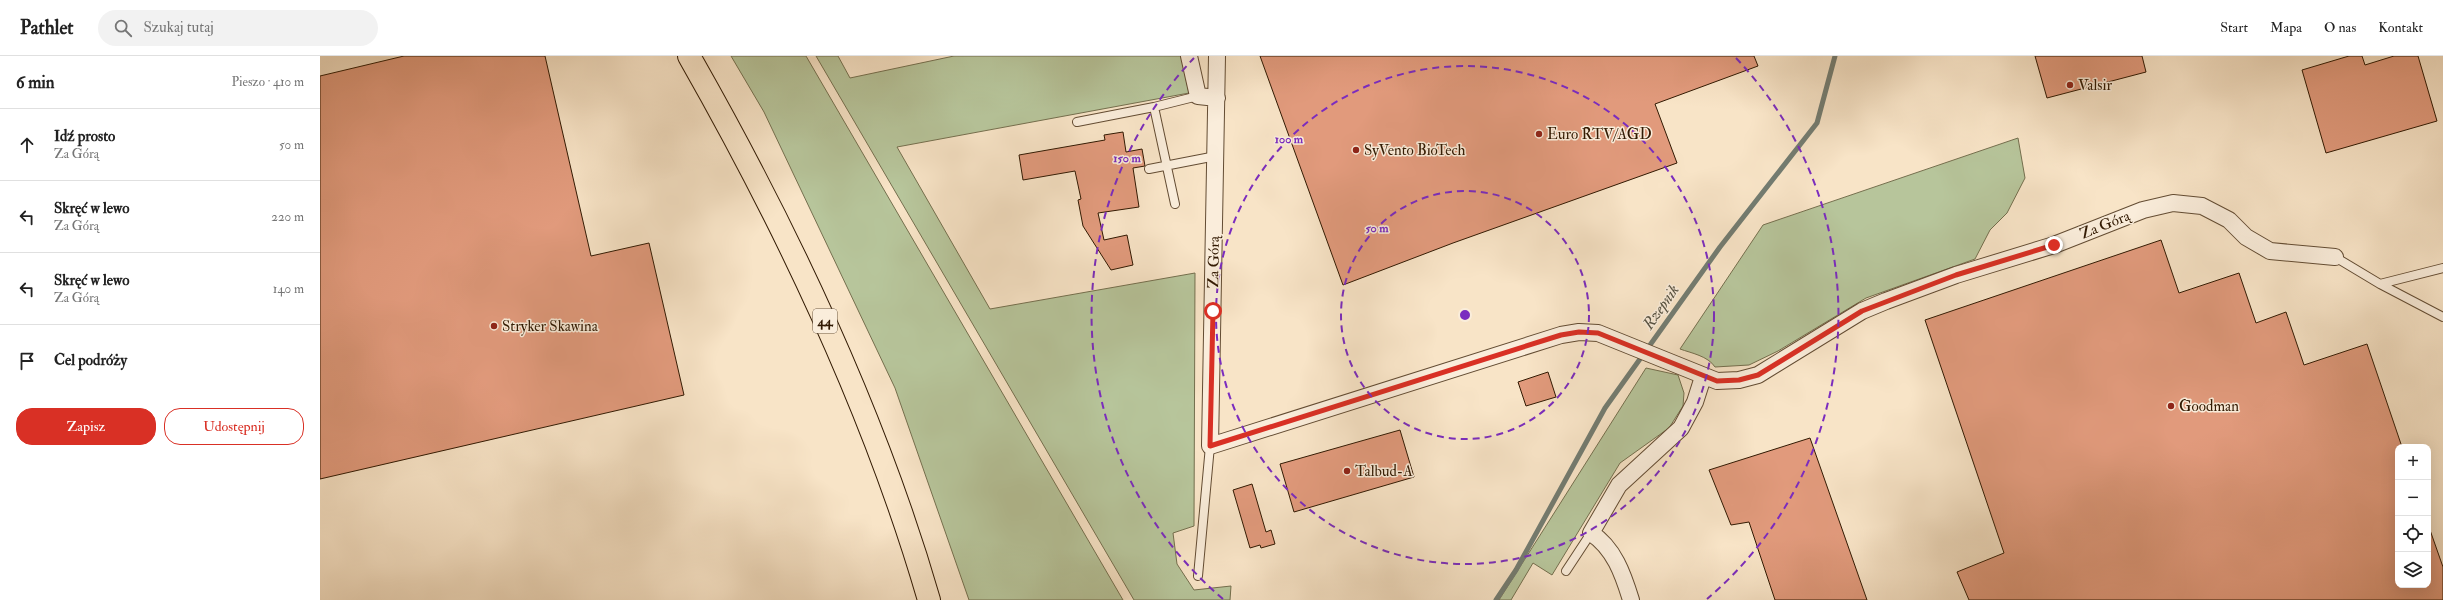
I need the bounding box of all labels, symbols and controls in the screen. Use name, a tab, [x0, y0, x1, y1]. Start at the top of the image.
search box	[98, 10, 378, 46]
text: Pathlet	[20, 16, 74, 40]
icon: search	[112, 17, 134, 39]
text: Szukaj tutaj	[144, 18, 214, 37]
text: Start	[2220, 19, 2248, 36]
text: Mapa	[2270, 19, 2302, 36]
text: O nas	[2324, 19, 2356, 36]
text: Kontakt	[2378, 19, 2423, 36]
text: 6 min	[16, 72, 55, 93]
text: Pieszo · 410 m	[232, 74, 304, 90]
place label: Valsir	[2078, 76, 2112, 95]
marker: Valsir	[2065, 80, 2075, 90]
place label: Euro RTV/AGD	[1547, 125, 1652, 144]
text: Idź prosto	[54, 127, 115, 146]
marker: Euro RTV/AGD	[1534, 129, 1544, 139]
text: 100 m	[1275, 132, 1304, 147]
icon: ahead	[16, 134, 38, 156]
text: 50 m	[279, 137, 304, 153]
place label: SyVento BioTech	[1364, 141, 1466, 160]
marker: SyVento BioTech	[1351, 145, 1361, 155]
text: Za Górą	[54, 146, 99, 162]
text: 150 m	[1113, 151, 1141, 166]
text: Skręć w lewo	[54, 199, 129, 218]
icon: left	[16, 206, 38, 228]
street label: Za Górą	[2077, 206, 2134, 244]
text: 220 m	[271, 209, 304, 225]
text: Za Górą	[54, 218, 99, 234]
text: 50 m	[1365, 221, 1389, 236]
street label: Za Górą	[1204, 234, 1224, 288]
route end	[2045, 236, 2063, 254]
text: Skręć w lewo	[54, 271, 129, 290]
icon: left	[16, 278, 38, 300]
water label: Rzepnik	[1638, 280, 1684, 334]
text: 140 m	[273, 281, 304, 297]
text: Za Górą	[54, 290, 99, 306]
route start	[1204, 302, 1222, 320]
centre of rings	[1458, 308, 1472, 322]
road number: 44	[813, 309, 837, 333]
place label: Stryker Skawina	[502, 317, 599, 336]
marker: Stryker Skawina	[489, 321, 499, 331]
icon: arrive	[16, 350, 38, 372]
text: Cel podróży	[54, 351, 127, 370]
place label: Goodman	[2179, 397, 2239, 416]
marker: Goodman	[2166, 401, 2176, 411]
button: Zapisz	[16, 408, 156, 445]
button: Udostępnij	[164, 408, 304, 445]
map controls	[2395, 444, 2431, 588]
button: +	[2395, 444, 2431, 480]
place label: Talbud-A	[1355, 462, 1413, 481]
marker: Talbud-A	[1342, 466, 1352, 476]
button: −	[2395, 480, 2431, 516]
button: locate	[2395, 516, 2431, 552]
button: layers	[2395, 552, 2431, 588]

